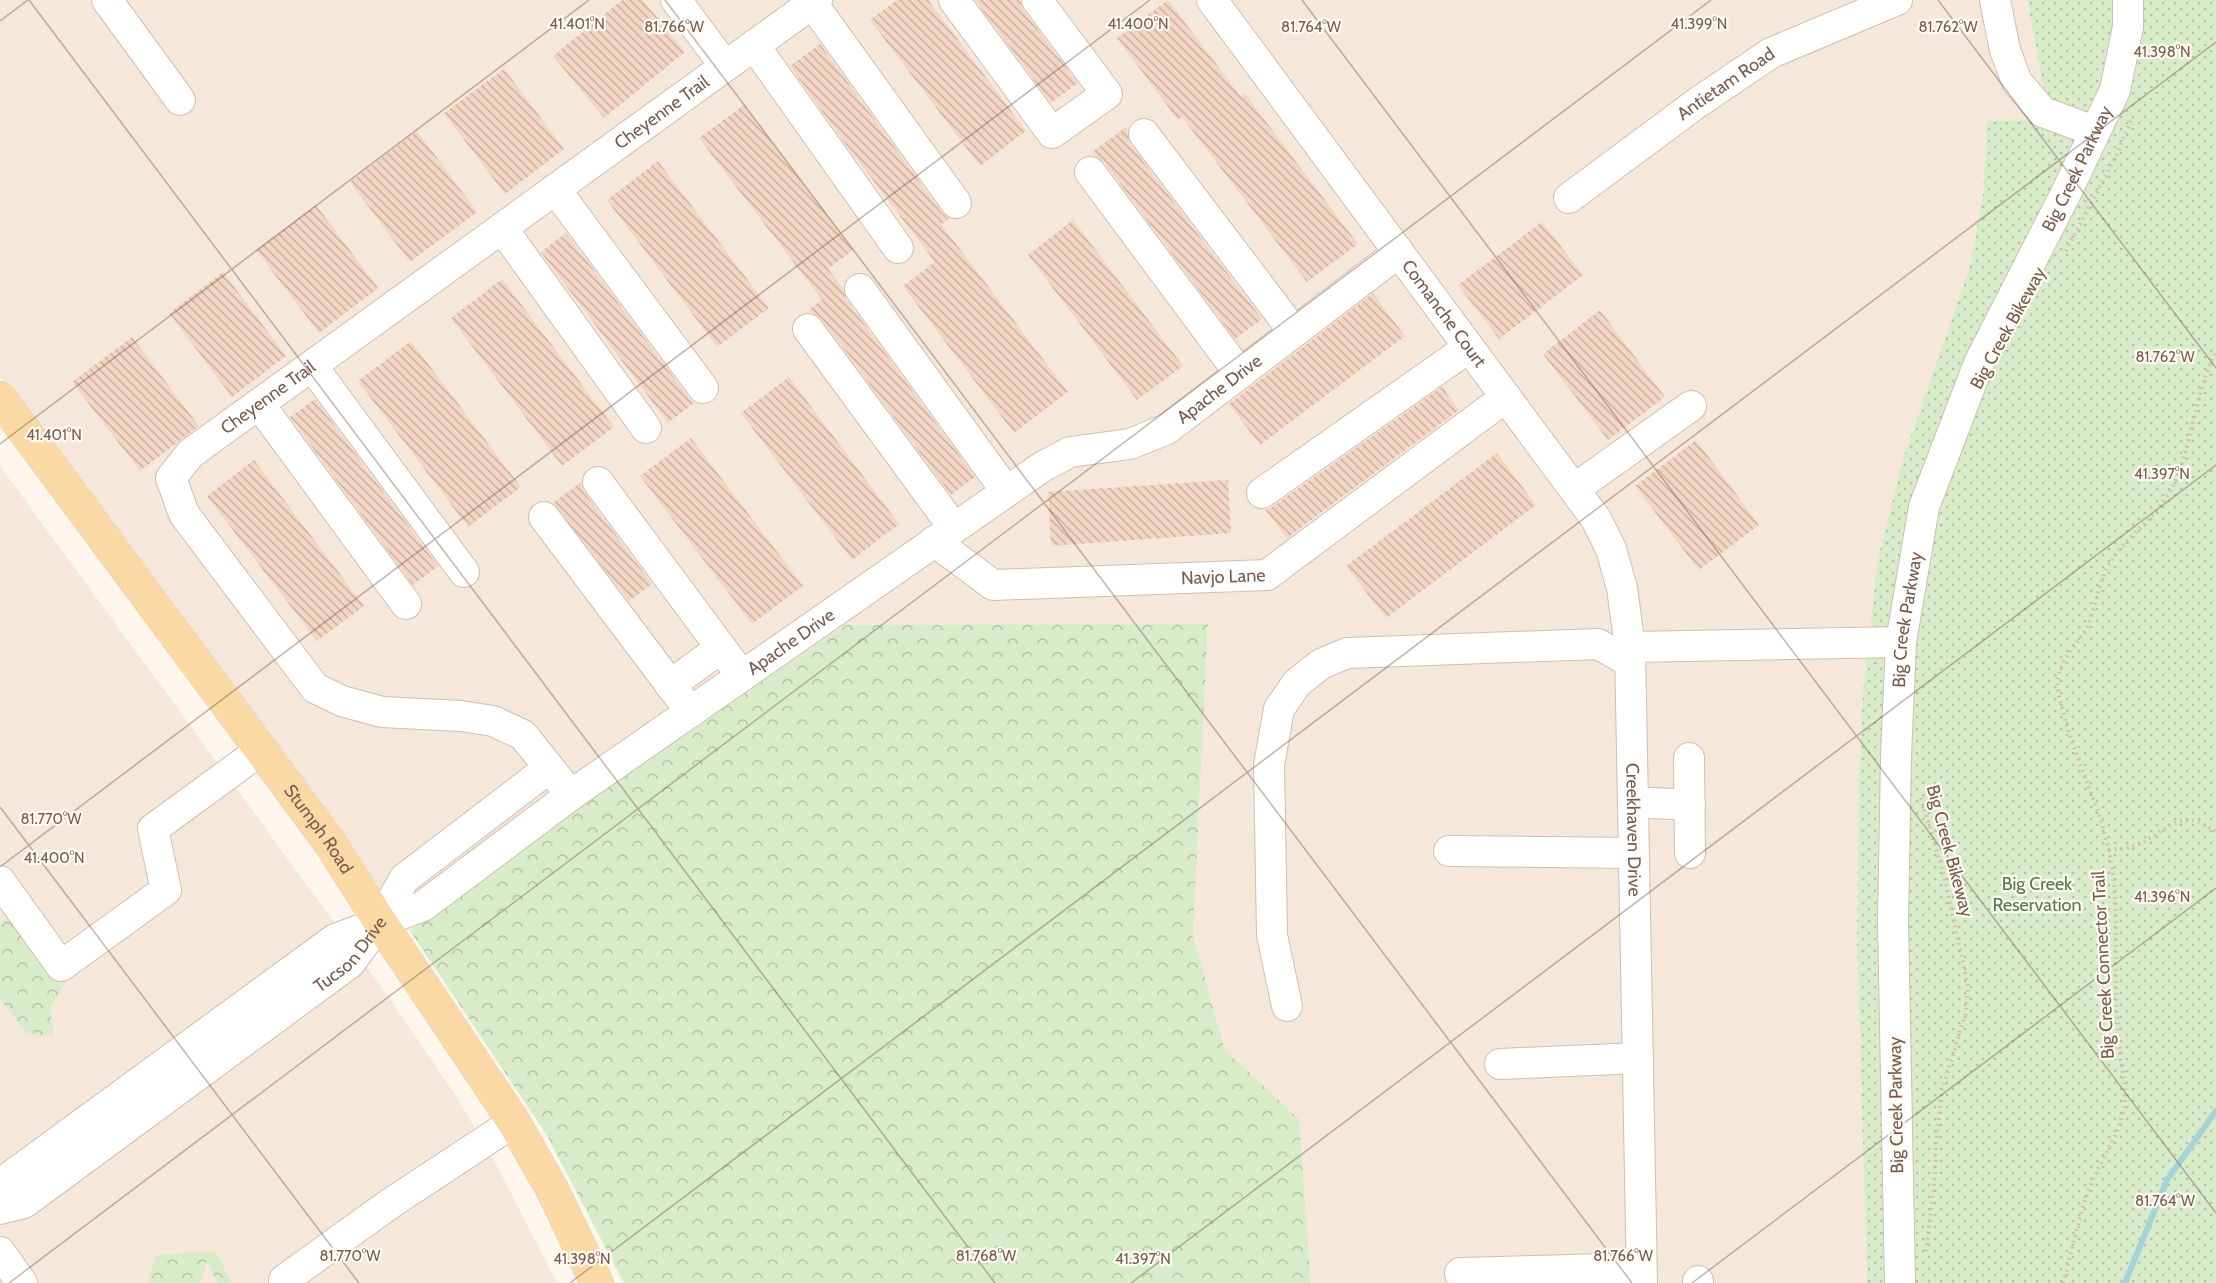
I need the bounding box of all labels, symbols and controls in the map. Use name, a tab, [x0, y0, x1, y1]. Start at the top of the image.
text: 41.401°N	[549, 15, 605, 33]
text: 41.400°N	[1107, 15, 1169, 33]
text: 41.399°N	[1671, 15, 1727, 33]
text: 81.766°W	[644, 18, 705, 36]
text: 81.764°W	[1281, 18, 1342, 36]
text: 81.762°W	[1918, 18, 1978, 36]
street label: Antietam Road	[1673, 43, 1779, 125]
text: 41.398°N	[2133, 43, 2191, 61]
street label: Cheyenne Trail	[610, 70, 714, 154]
street label: Big Creek Parkway	[2037, 102, 2117, 235]
street label: Comanche Court	[1397, 255, 1491, 372]
street label: Big Creek Bikeway	[1965, 263, 2051, 393]
text: 81.762°W	[2135, 348, 2195, 366]
street label: Apache Drive	[1172, 350, 1266, 429]
street label: Cheyenne Trail	[216, 355, 320, 439]
text: 41.401°N	[26, 426, 82, 444]
text: 41.397°N	[2134, 465, 2190, 483]
street label: Big Creek Parkway	[1888, 550, 1927, 688]
street label: Navjo Lane	[1181, 564, 1266, 589]
street label: Apache Drive	[743, 604, 839, 680]
street label: Creekhaven Drive	[1621, 763, 1646, 897]
street label: Stumph Road	[279, 780, 358, 878]
street label: Big Creek Bikeway	[1922, 782, 1978, 920]
text: 81.770°W	[20, 810, 82, 828]
text: 41.400°N	[23, 849, 85, 867]
street label: Big Creek Connector Trail	[2087, 870, 2119, 1060]
park label: Big Creek Reservation	[1992, 873, 2082, 916]
text: 41.396°N	[2134, 888, 2190, 906]
street label: Tucson Drive	[309, 912, 391, 997]
street label: Big Creek Parkway	[1884, 1036, 1908, 1174]
text: 81.764°W	[2135, 1192, 2196, 1210]
text: 81.770°W	[319, 1247, 381, 1265]
text: 81.768°W	[956, 1247, 1017, 1265]
text: 81.766°W	[1593, 1247, 1654, 1265]
text: 41.398°N	[553, 1250, 611, 1268]
text: 41.397°N	[1115, 1250, 1171, 1268]

